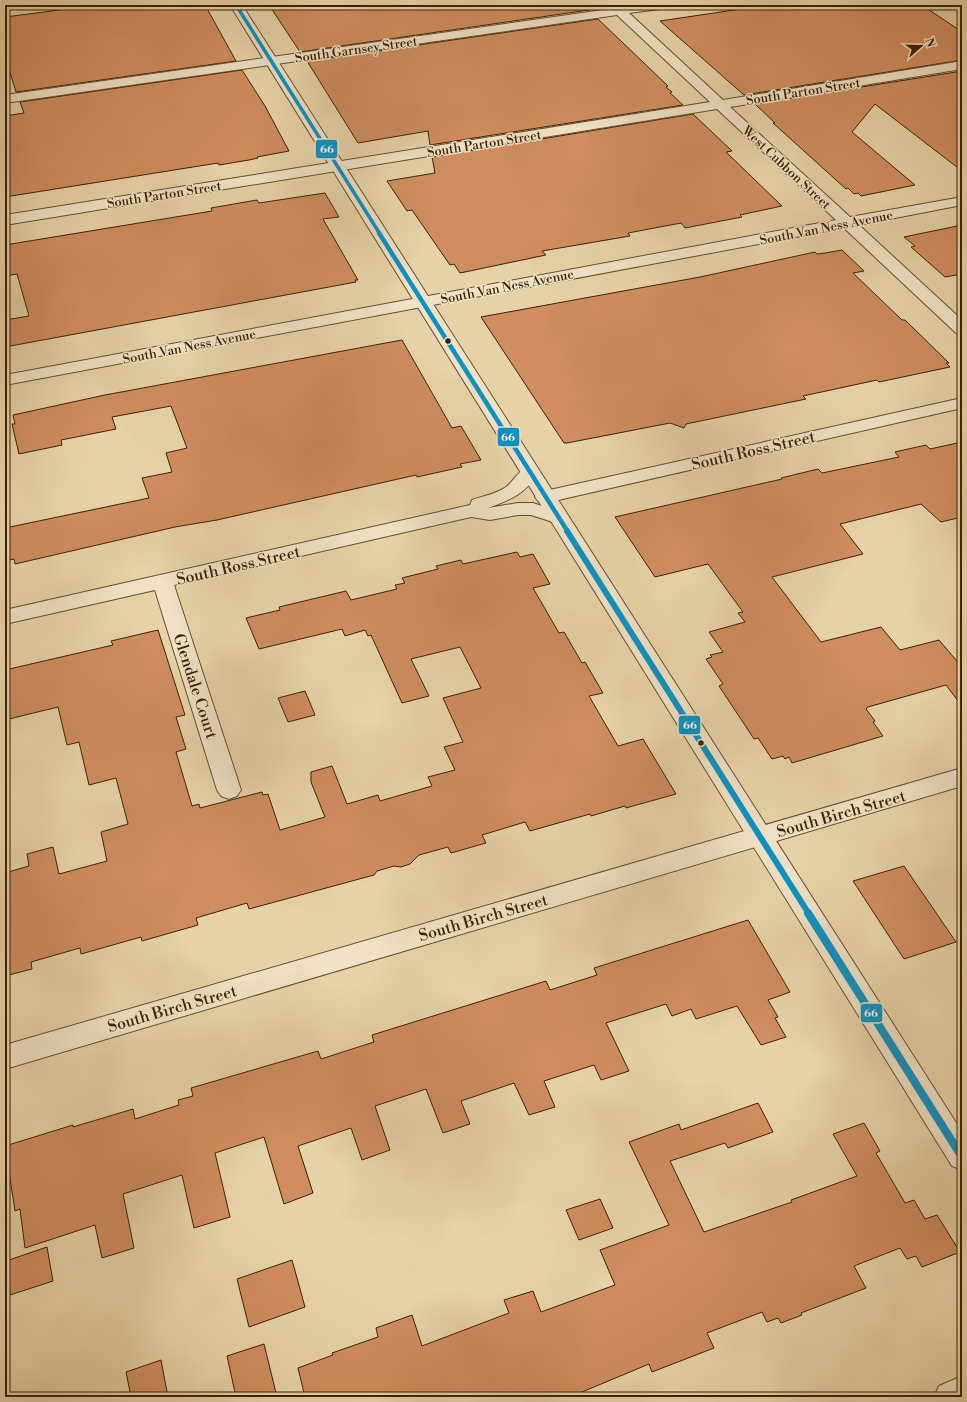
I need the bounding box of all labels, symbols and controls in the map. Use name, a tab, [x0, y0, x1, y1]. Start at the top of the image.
north arrow	[901, 26, 941, 66]
street label: South Garnsey Street	[294, 33, 419, 67]
text: N	[921, 36, 938, 50]
street label: South Parton Street	[745, 75, 862, 109]
street label: West Cubbon Street	[738, 122, 834, 213]
street label: South Parton Street	[426, 127, 543, 161]
line badge: 66	[315, 139, 338, 159]
text: 66	[320, 143, 334, 157]
street label: South Parton Street	[106, 178, 223, 212]
street label: South Van Ness Avenue	[758, 207, 895, 249]
street label: South Van Ness Avenue	[439, 266, 576, 308]
street label: South Van Ness Avenue	[121, 326, 258, 368]
unlabelled marker	[443, 336, 453, 346]
line badge: 66	[497, 427, 520, 447]
street label: South Ross Street	[689, 427, 818, 475]
text: 66	[501, 431, 515, 445]
street label: South Ross Street	[174, 542, 303, 590]
street label: Glendale Court	[169, 631, 222, 742]
line badge: 66	[678, 715, 701, 735]
text: 66	[683, 719, 697, 733]
unlabelled marker	[696, 738, 706, 748]
street label: South Birch Street	[774, 786, 909, 842]
street label: South Birch Street	[416, 890, 551, 946]
street label: South Birch Street	[105, 981, 240, 1037]
line badge: 66	[860, 1003, 883, 1023]
text: 66	[864, 1007, 878, 1021]

